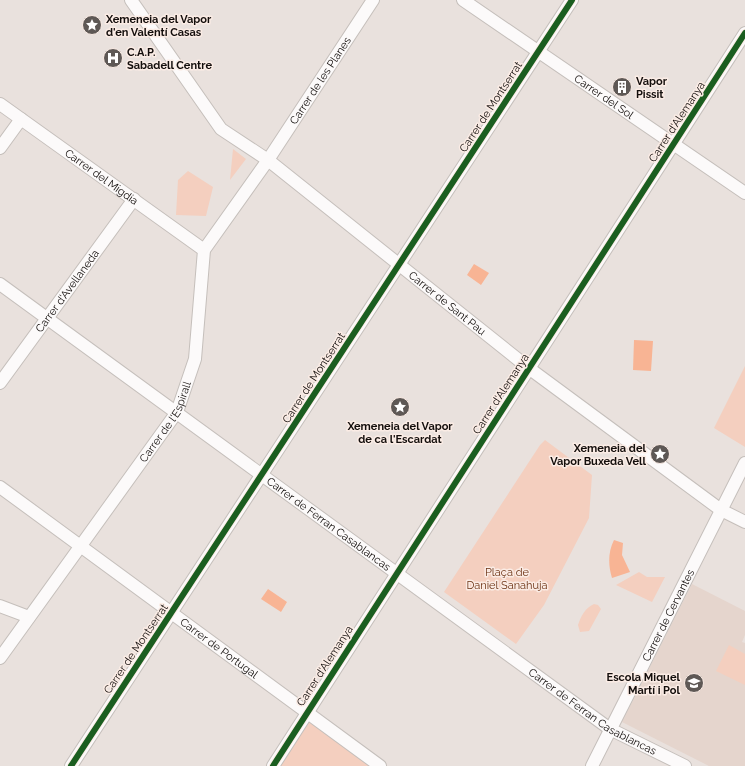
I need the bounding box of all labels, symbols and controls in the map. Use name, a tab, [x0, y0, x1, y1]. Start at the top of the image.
place label: Xemeneia del Vapor d'en Valentí Casas	[105, 13, 212, 39]
place icon: Xemeneia del Vapor d'en Valentí Casas	[81, 14, 103, 36]
street label: Carrer de les Planes	[287, 34, 354, 127]
place label: C.A.P. Sabadell Centre	[127, 46, 212, 72]
hospital icon: C.A.P. Sabadell Centre	[102, 47, 124, 69]
street label: Carrer de Montserrat	[457, 59, 525, 155]
street label: Carrer del Sol	[572, 72, 636, 121]
place label: Vapor Pissit	[636, 75, 668, 101]
building icon: Vapor Pissit	[611, 76, 633, 98]
street label: Carrer d'Alemanya	[646, 79, 708, 165]
street label: Carrer del Migdia	[63, 146, 141, 207]
street label: Carrer d'Avellaneda	[33, 247, 102, 335]
street label: Carrer de Sant Pau	[406, 268, 489, 338]
street label: Carrer de Montserrat	[280, 330, 348, 426]
street label: Carrer d'Alemanya	[470, 351, 532, 437]
street label: Carrer de l'Espirall	[137, 380, 193, 465]
place icon: Xemeneia del Vapor de ca l'Escardat	[389, 396, 411, 418]
place label: Xemeneia del Vapor de ca l'Escardat	[346, 420, 453, 446]
place label: Xemeneia del Vapor Buxeda Vell	[550, 442, 647, 468]
place icon: Xemeneia del Vapor Buxeda Vell	[649, 443, 671, 465]
street label: Carrer de Ferran Casablancas	[264, 474, 393, 573]
park label: Plaça de Daniel Sanahuja	[466, 566, 548, 592]
street label: Carrer de Cervantes	[639, 567, 697, 663]
street label: Carrer de Montserrat	[101, 601, 171, 696]
street label: Carrer de Portugal	[178, 615, 261, 681]
street label: Carrer d'Alemanya	[294, 623, 356, 709]
street label: Carrer de Ferran Casablancas	[526, 665, 659, 757]
place label: Escola Miquel Martí i Pol	[607, 671, 681, 697]
school or university icon: Escola Miquel Martí i Pol	[683, 672, 705, 694]

